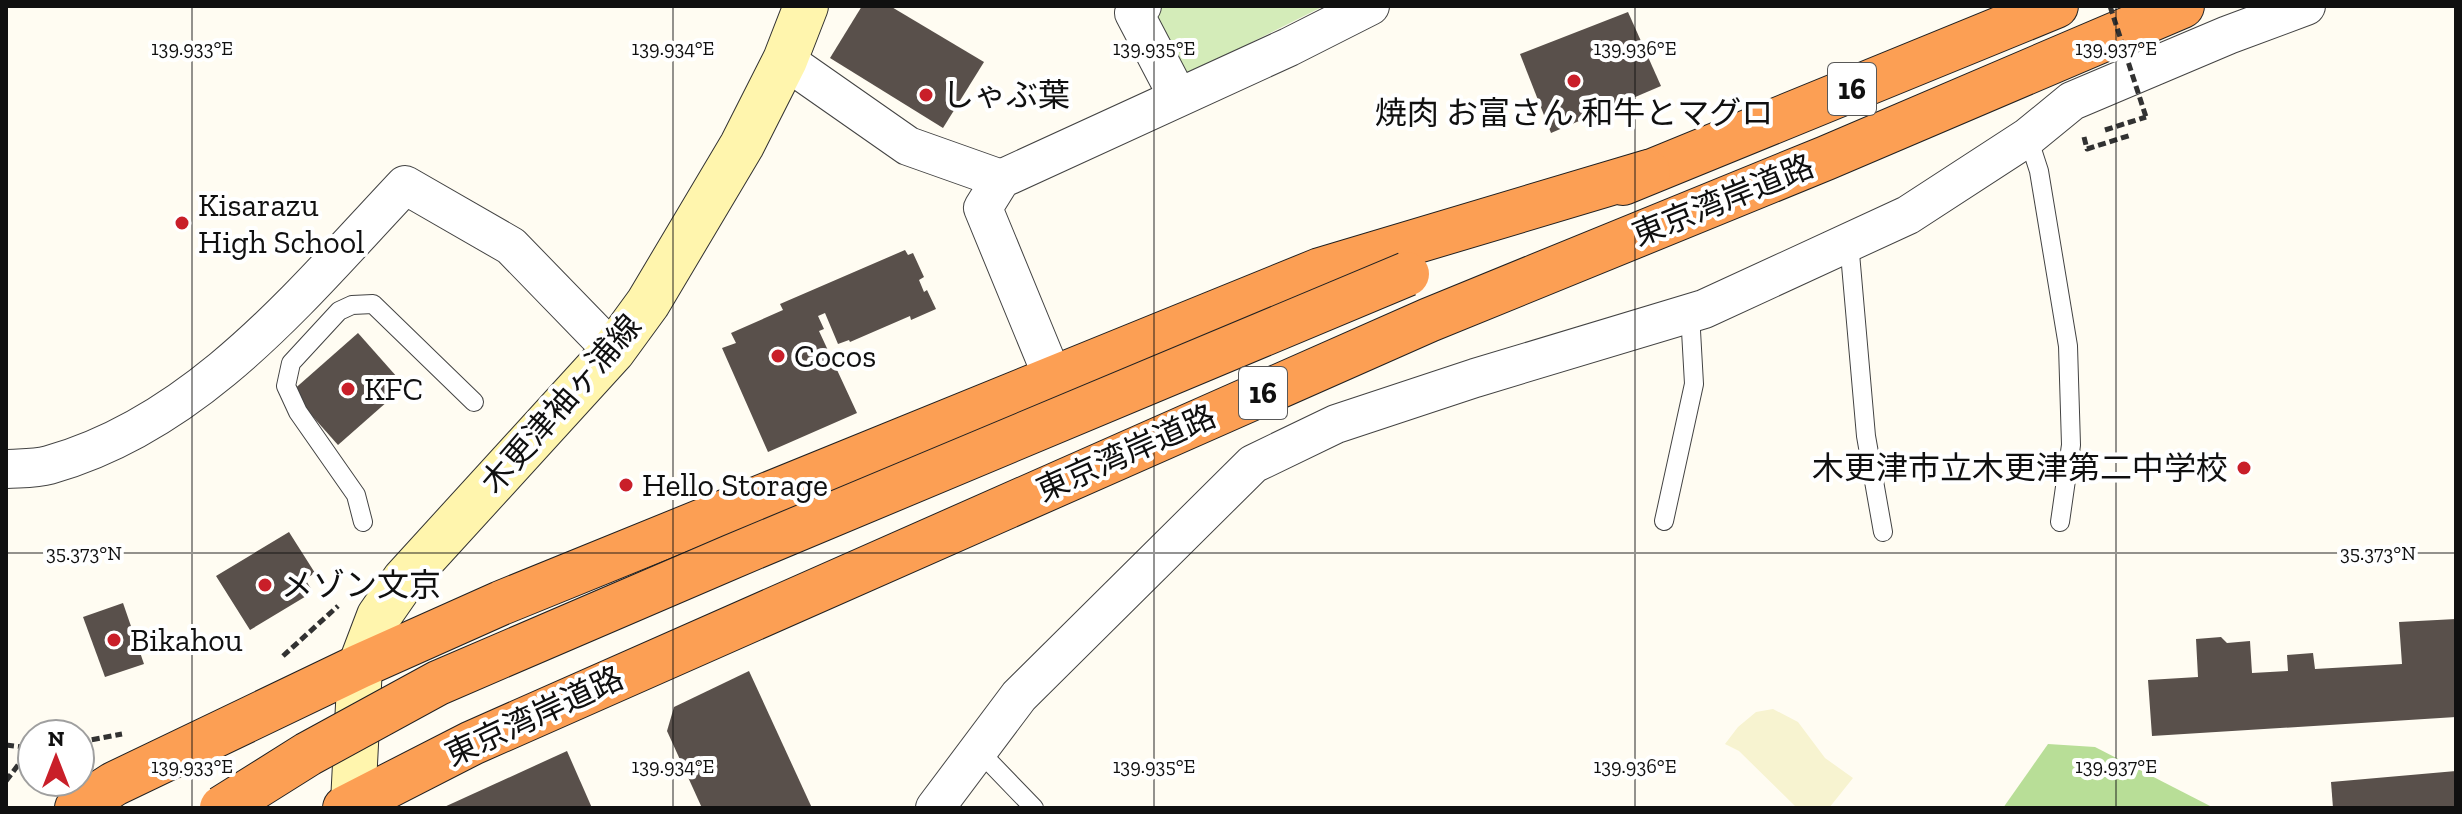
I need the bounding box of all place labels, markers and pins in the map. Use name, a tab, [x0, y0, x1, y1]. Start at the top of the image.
marker: 焼肉 お富さん 和牛とマグロ	[1565, 72, 1583, 90]
place label: しゃぶ葉	[942, 76, 1070, 114]
marker: しゃぶ葉	[917, 86, 935, 104]
place label: 焼肉 お富さん 和牛とマグロ	[1375, 94, 1773, 132]
place label: Kisarazu High School	[198, 186, 365, 261]
marker: Kisarazu High School	[173, 214, 191, 232]
place label: Cocos	[794, 337, 876, 375]
marker: Cocos	[769, 347, 787, 365]
place label: KFC	[364, 370, 423, 408]
marker: KFC	[339, 380, 357, 398]
place label: 木更津市立木更津第二中学校	[1812, 449, 2228, 487]
marker: 木更津市立木更津第二中学校	[2235, 459, 2253, 477]
place label: Hello Storage	[642, 466, 828, 504]
marker: Hello Storage	[617, 476, 635, 494]
place label: メゾン文京	[281, 566, 441, 604]
marker: メゾン文京	[256, 576, 274, 594]
place label: Bikahou	[130, 621, 243, 659]
marker: Bikahou	[105, 631, 123, 649]

